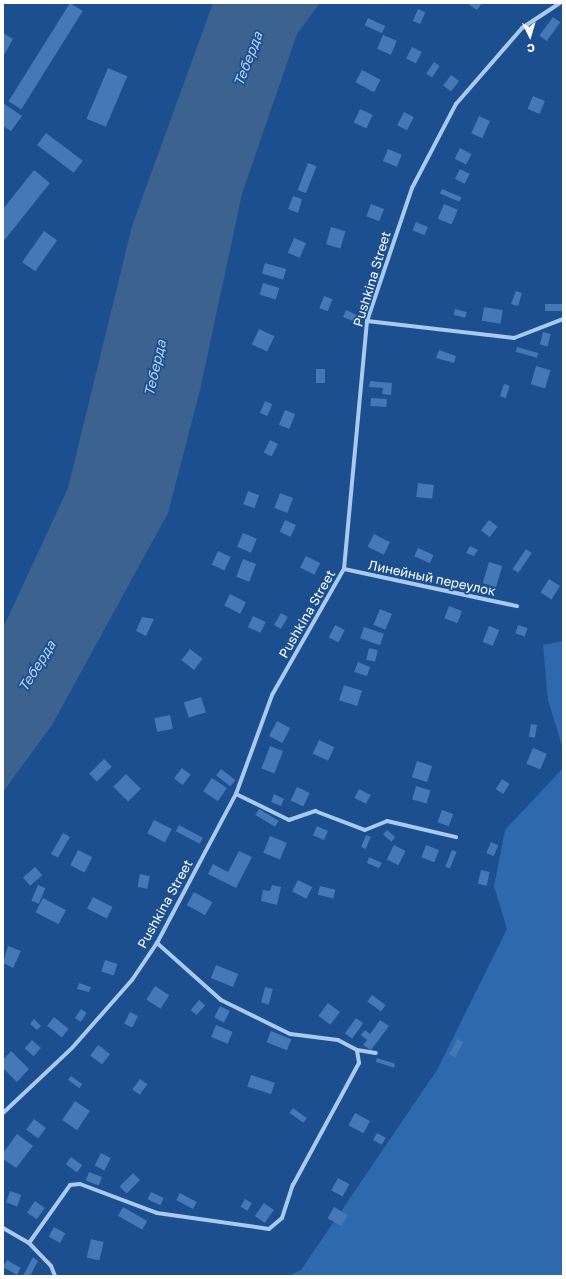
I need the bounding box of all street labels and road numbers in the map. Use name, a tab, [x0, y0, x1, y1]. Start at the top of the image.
street label: Pushkina Street	[350, 229, 394, 329]
street label: Линейный переулок	[367, 557, 497, 599]
street label: Pushkina Street	[275, 567, 339, 661]
street label: Pushkina Street	[134, 857, 196, 951]

